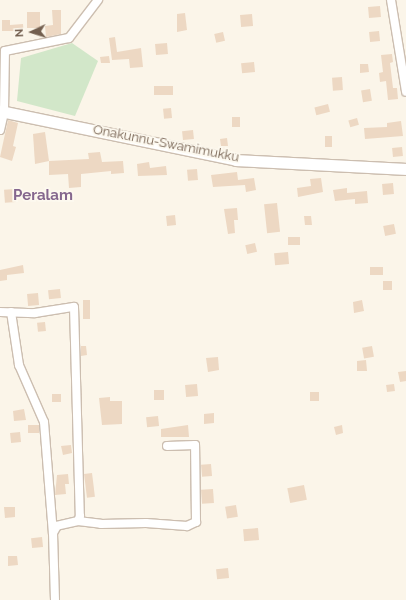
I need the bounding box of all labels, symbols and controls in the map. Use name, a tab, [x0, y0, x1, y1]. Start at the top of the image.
north arrow	[12, 12, 52, 52]
text: N	[13, 28, 26, 38]
street label: Onakunnu-Swamimukku	[92, 122, 240, 166]
district label: Peralam	[13, 187, 73, 205]

